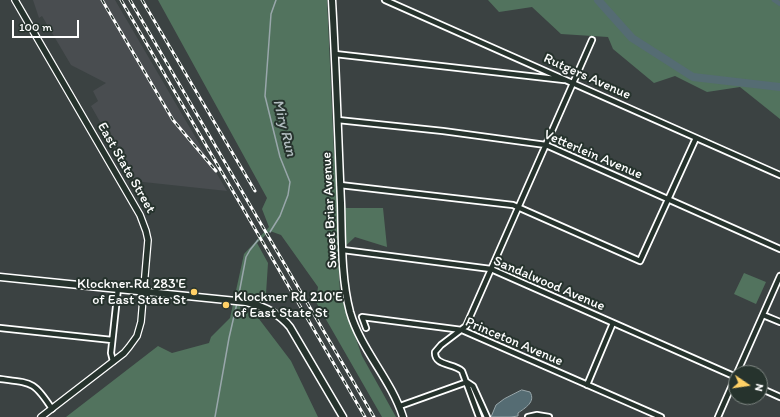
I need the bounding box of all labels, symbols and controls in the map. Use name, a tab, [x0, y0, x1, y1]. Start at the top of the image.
scale bar	[14, 12, 81, 38]
text: 100 m	[19, 20, 52, 34]
street label: Rutgers Avenue	[541, 50, 633, 104]
water label: Miry Run	[268, 98, 300, 158]
street label: East State Street	[93, 120, 159, 216]
street label: Vetterlein Avenue	[541, 127, 645, 183]
street label: Sweet Briar Avenue	[319, 151, 341, 269]
street label: Sandalwood Avenue	[491, 253, 607, 315]
place label: Klockner Rd 283'E of East State St	[77, 276, 186, 308]
marker: Klockner Rd 283'E of East State St	[189, 287, 199, 297]
place label: Klockner Rd 210'E of East State St	[234, 289, 343, 322]
marker: Klockner Rd 210'E of East State St	[221, 300, 231, 310]
street label: Princeton Avenue	[463, 314, 565, 370]
north arrow	[728, 365, 768, 405]
text: N	[752, 383, 766, 393]

